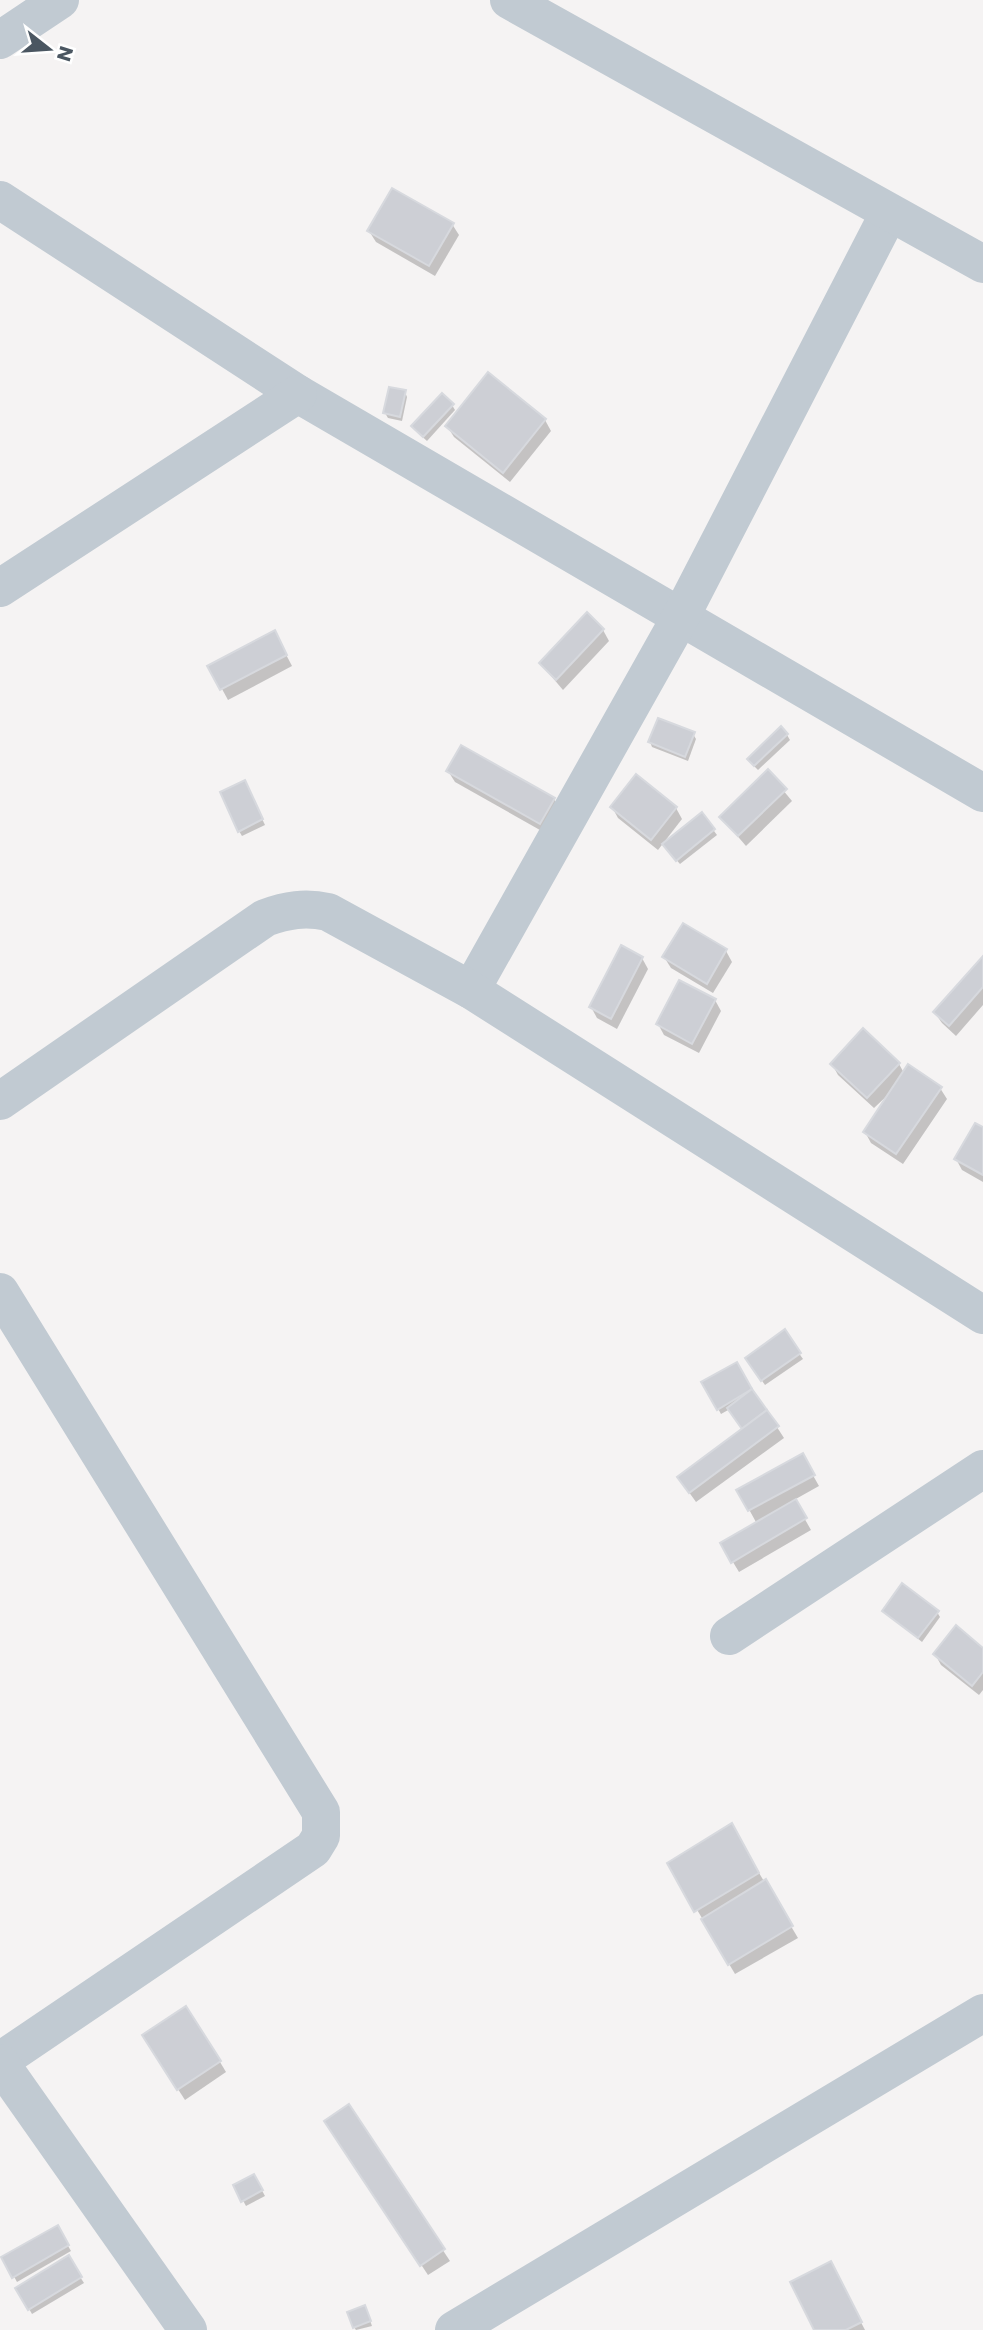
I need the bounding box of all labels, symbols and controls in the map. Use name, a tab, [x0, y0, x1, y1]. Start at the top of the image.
north arrow	[14, 14, 84, 84]
text: N	[50, 43, 80, 65]

